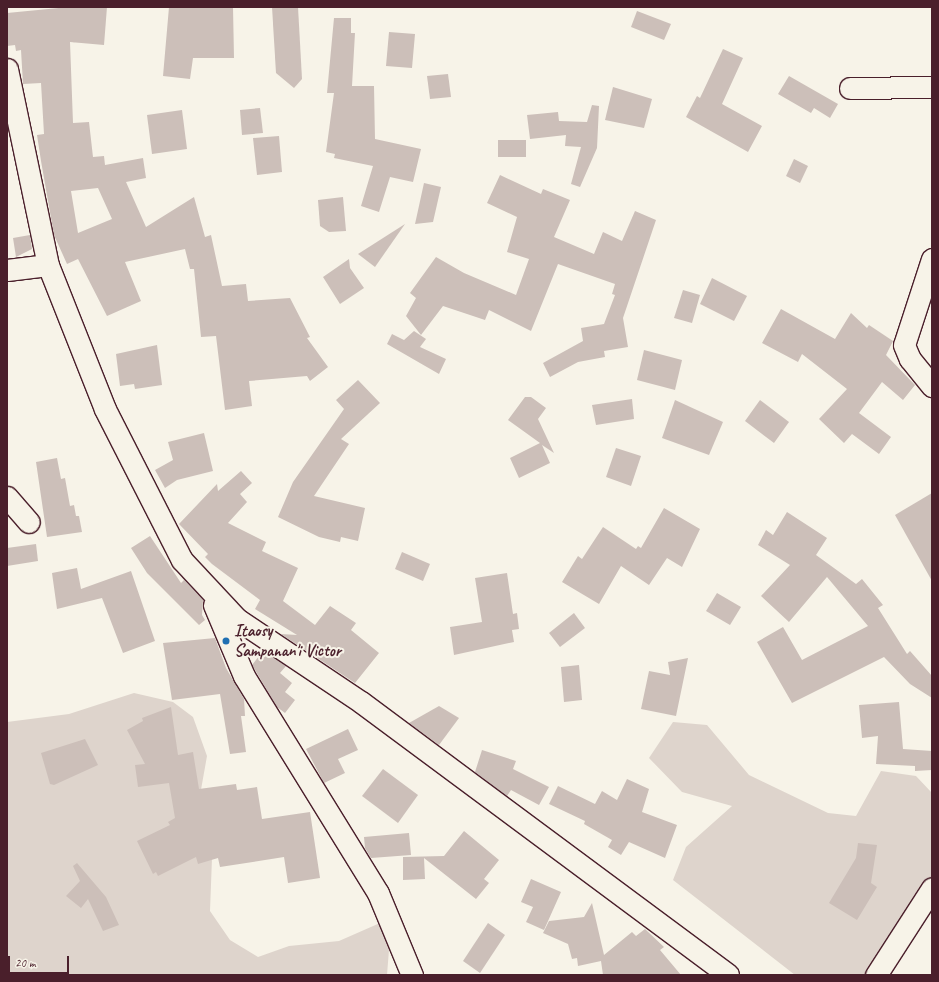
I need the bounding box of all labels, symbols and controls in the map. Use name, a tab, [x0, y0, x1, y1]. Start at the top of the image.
place label: Itaosy Sampanan'i Victor	[234, 621, 341, 661]
marker: Itaosy Sampanan'i Victor	[221, 636, 231, 646]
scale bar	[10, 948, 71, 974]
text: 20 m	[15, 955, 35, 971]

